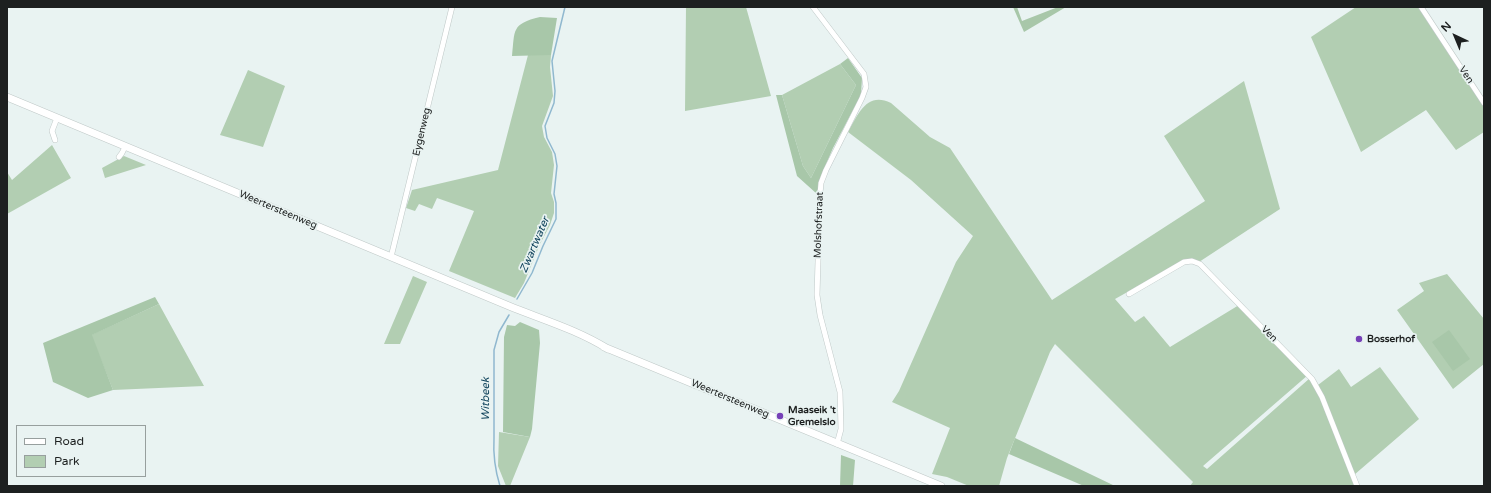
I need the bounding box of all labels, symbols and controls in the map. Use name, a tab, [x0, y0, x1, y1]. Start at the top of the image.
north arrow	[1435, 16, 1475, 56]
text: N	[1439, 19, 1454, 35]
street label: Ven	[1456, 64, 1476, 86]
street label: Eygenweg	[411, 107, 433, 157]
street label: Weertersteenweg	[237, 188, 319, 232]
street label: Molshofstraat	[812, 192, 826, 258]
water label: Zwartwater	[517, 215, 553, 275]
street label: Ven	[1258, 323, 1280, 345]
place label: Bosserhof	[1367, 333, 1415, 345]
marker: Bosserhof	[1354, 334, 1364, 344]
water label: Witbeek	[479, 377, 493, 421]
street label: Weertersteenweg	[689, 377, 771, 421]
place label: Maaseik 't Gremelslo	[788, 404, 836, 428]
marker: Maaseik 't Gremelslo	[775, 411, 785, 421]
legend	[16, 425, 146, 477]
text: Road	[54, 434, 84, 448]
text: Park	[54, 454, 80, 468]

